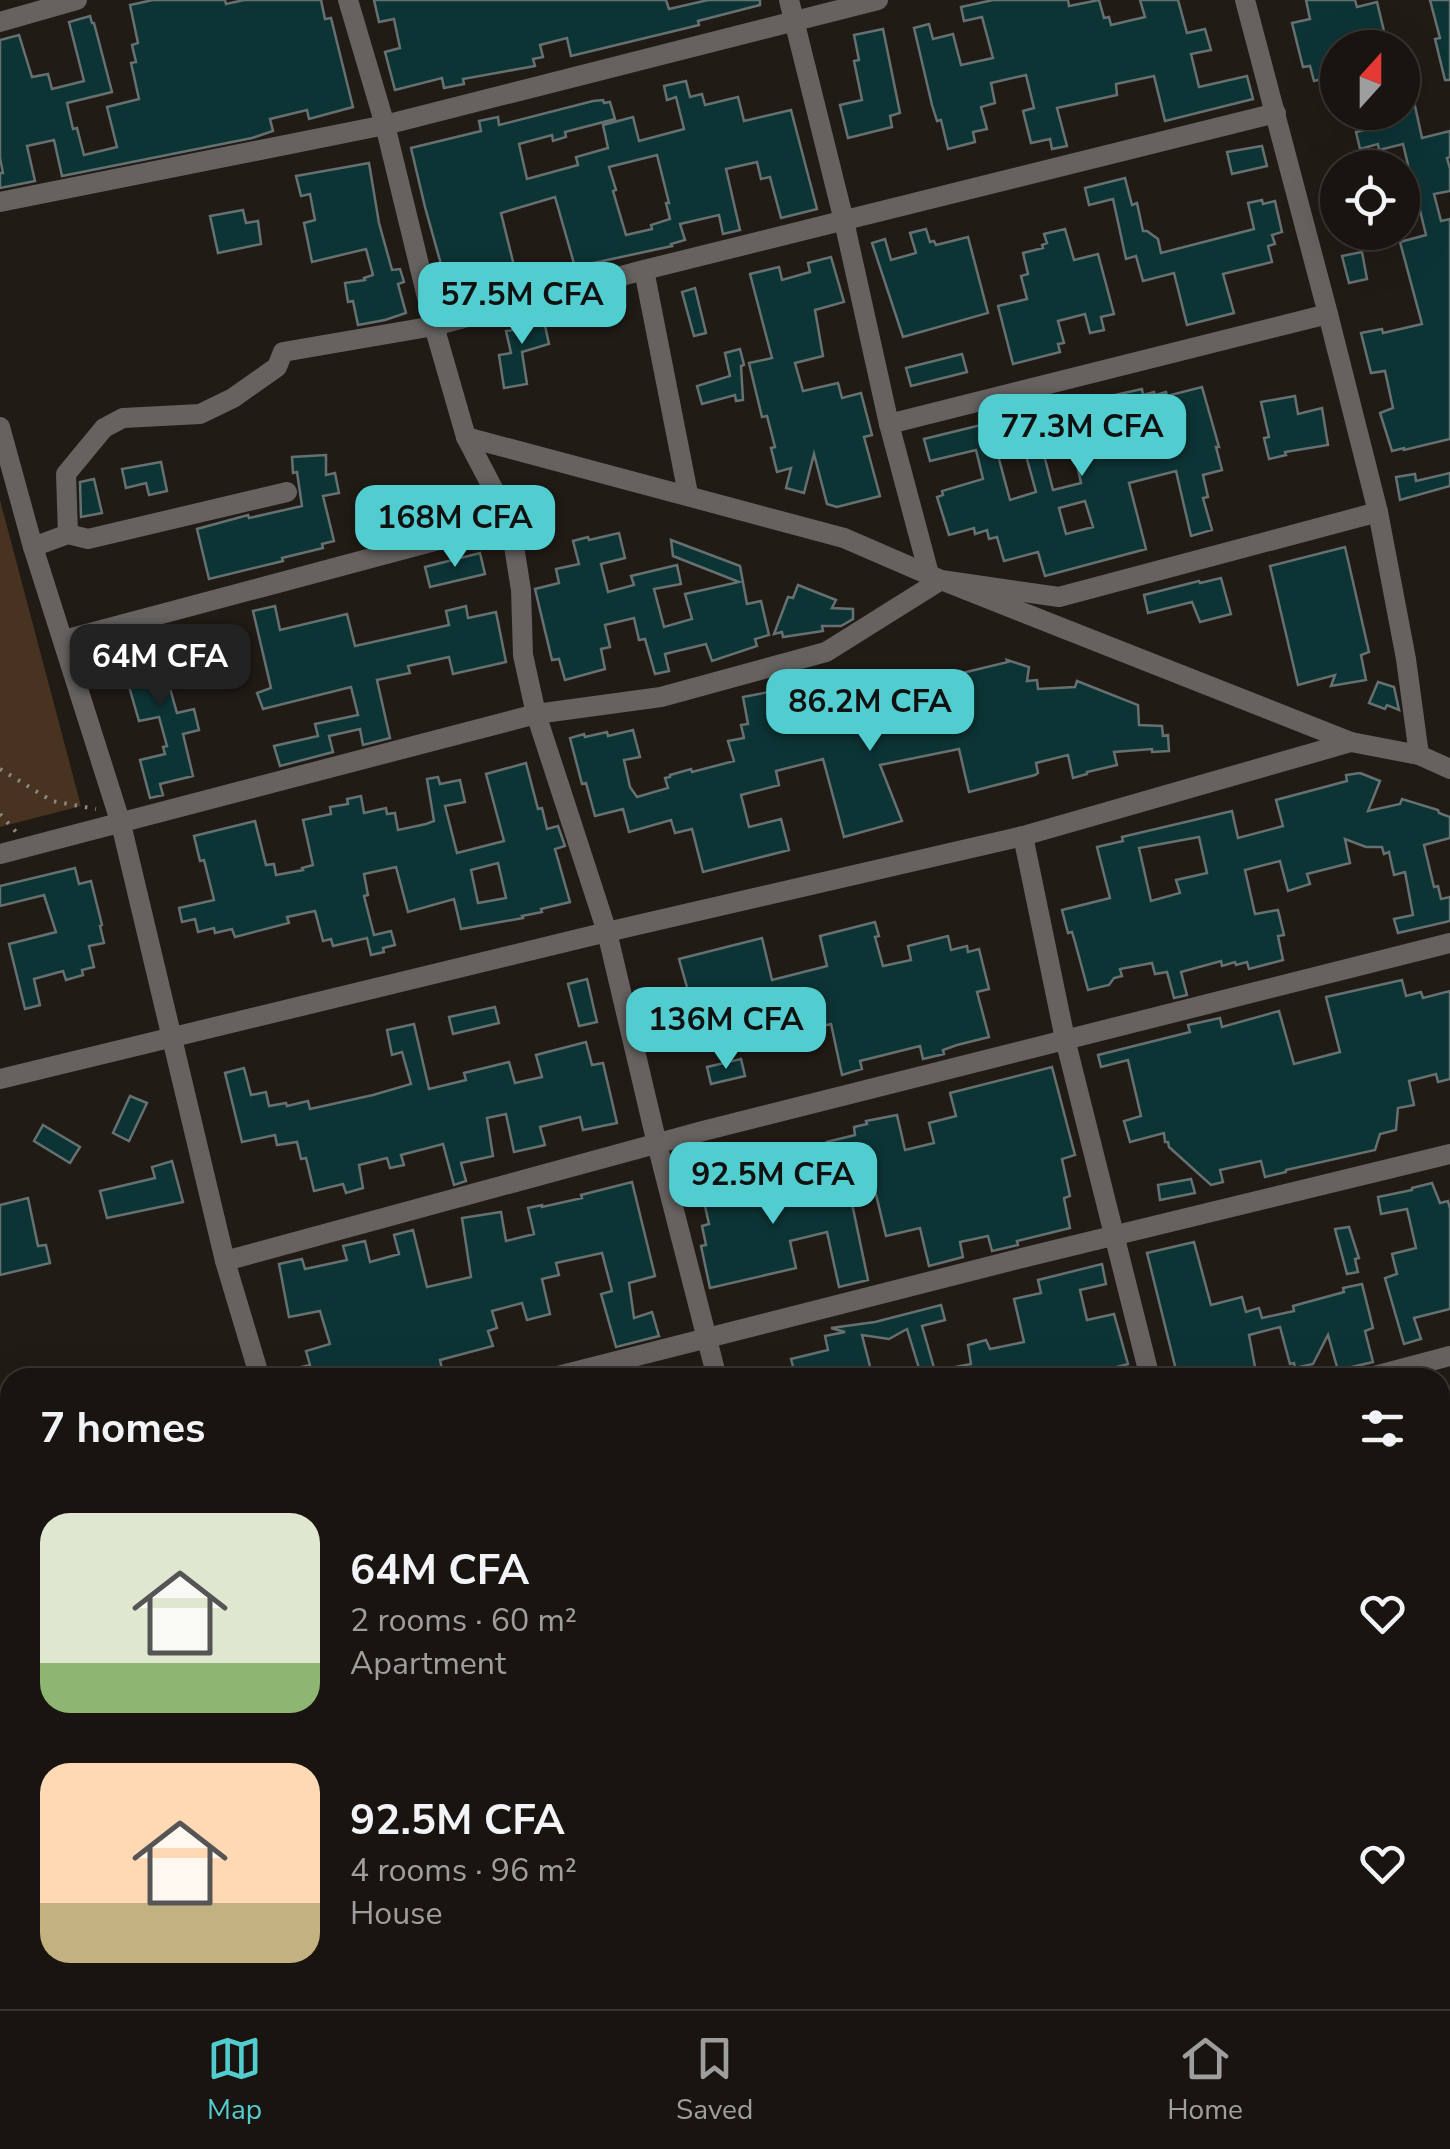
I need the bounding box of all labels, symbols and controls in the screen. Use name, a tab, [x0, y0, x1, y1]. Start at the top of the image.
north arrow	[1320, 30, 1420, 130]
map controls	[1320, 30, 1420, 250]
button: locate	[1320, 150, 1420, 250]
pin: 57.5M CFA	[408, 262, 636, 347]
text: 57.5M CFA	[440, 273, 604, 316]
pin: 77.3M CFA	[968, 394, 1196, 479]
text: 77.3M CFA	[1000, 405, 1164, 448]
pin: 168M CFA	[352, 485, 558, 570]
text: 168M CFA	[377, 496, 533, 539]
pin: 64M CFA	[68, 624, 252, 709]
text: 64M CFA	[92, 635, 228, 678]
pin: 86.2M CFA	[756, 669, 984, 754]
text: 86.2M CFA	[788, 680, 952, 723]
pin: 136M CFA	[623, 987, 829, 1072]
text: 136M CFA	[648, 998, 804, 1041]
pin: 92.5M CFA	[659, 1142, 887, 1227]
text: 92.5M CFA	[691, 1153, 855, 1196]
text: 7 homes	[40, 1400, 205, 1457]
icon: filters	[1355, 1401, 1410, 1456]
text: 64M CFA	[350, 1542, 529, 1599]
icon: home	[120, 1553, 240, 1673]
icon: heart	[1355, 1586, 1410, 1641]
text: 2 rooms · 60 m²	[350, 1599, 577, 1642]
text: Apartment	[350, 1642, 506, 1685]
text: 92.5M CFA	[350, 1792, 565, 1849]
icon: home	[120, 1803, 240, 1923]
icon: heart	[1355, 1836, 1410, 1891]
text: 4 rooms · 96 m²	[350, 1849, 577, 1892]
text: House	[350, 1892, 443, 1935]
tab: Map	[207, 2031, 262, 2129]
tab: Saved	[676, 2031, 753, 2129]
tab: Home	[1167, 2031, 1243, 2129]

